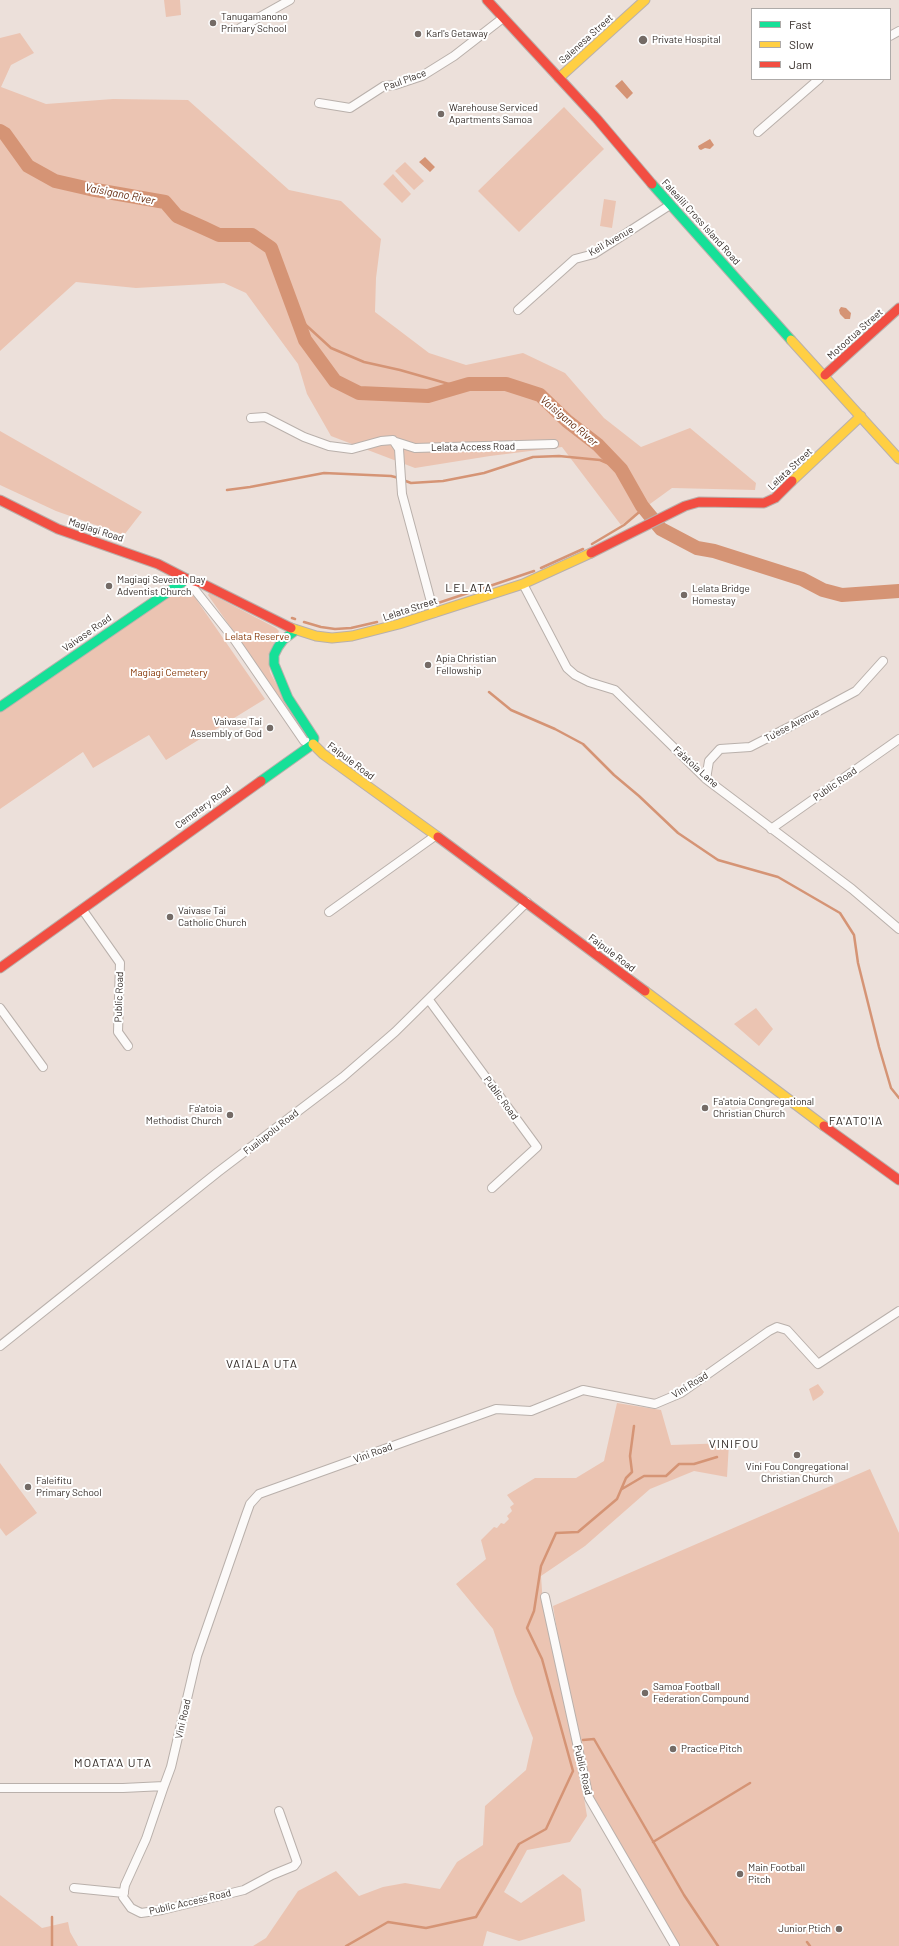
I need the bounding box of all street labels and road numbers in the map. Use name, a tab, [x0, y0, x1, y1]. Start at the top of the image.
street label: Salenesa Street	[557, 12, 615, 66]
street label: Paul Place	[382, 67, 428, 93]
street label: Falealili Cross Island Road	[659, 177, 743, 267]
street label: Keil Avenue	[586, 223, 636, 259]
street label: Motootua Street	[825, 306, 885, 362]
street label: Lelata Access Road	[431, 440, 515, 454]
street label: Lelata Street	[765, 445, 815, 493]
street label: Magiagi Road	[67, 515, 125, 545]
street label: Lelata Street	[381, 595, 439, 623]
street label: Vaivase Road	[60, 612, 114, 654]
street label: Tu'ese Avenue	[762, 705, 822, 745]
street label: Faipule Road	[325, 739, 377, 783]
street label: Fa'atoia Lane	[671, 744, 721, 790]
street label: Public Road	[811, 764, 859, 804]
street label: Cemetery Road	[173, 783, 233, 831]
street label: Faipule Road	[586, 931, 638, 975]
street label: Public Road	[112, 971, 126, 1023]
street label: Public Road	[481, 1074, 521, 1122]
street label: Fuaiupolu Road	[241, 1107, 301, 1157]
street label: Vini Road	[670, 1369, 710, 1401]
street label: Vini Road	[352, 1440, 394, 1466]
street label: Vini Road	[173, 1698, 193, 1740]
street label: Public Road	[571, 1744, 595, 1796]
street label: Public Access Road	[148, 1887, 232, 1917]

